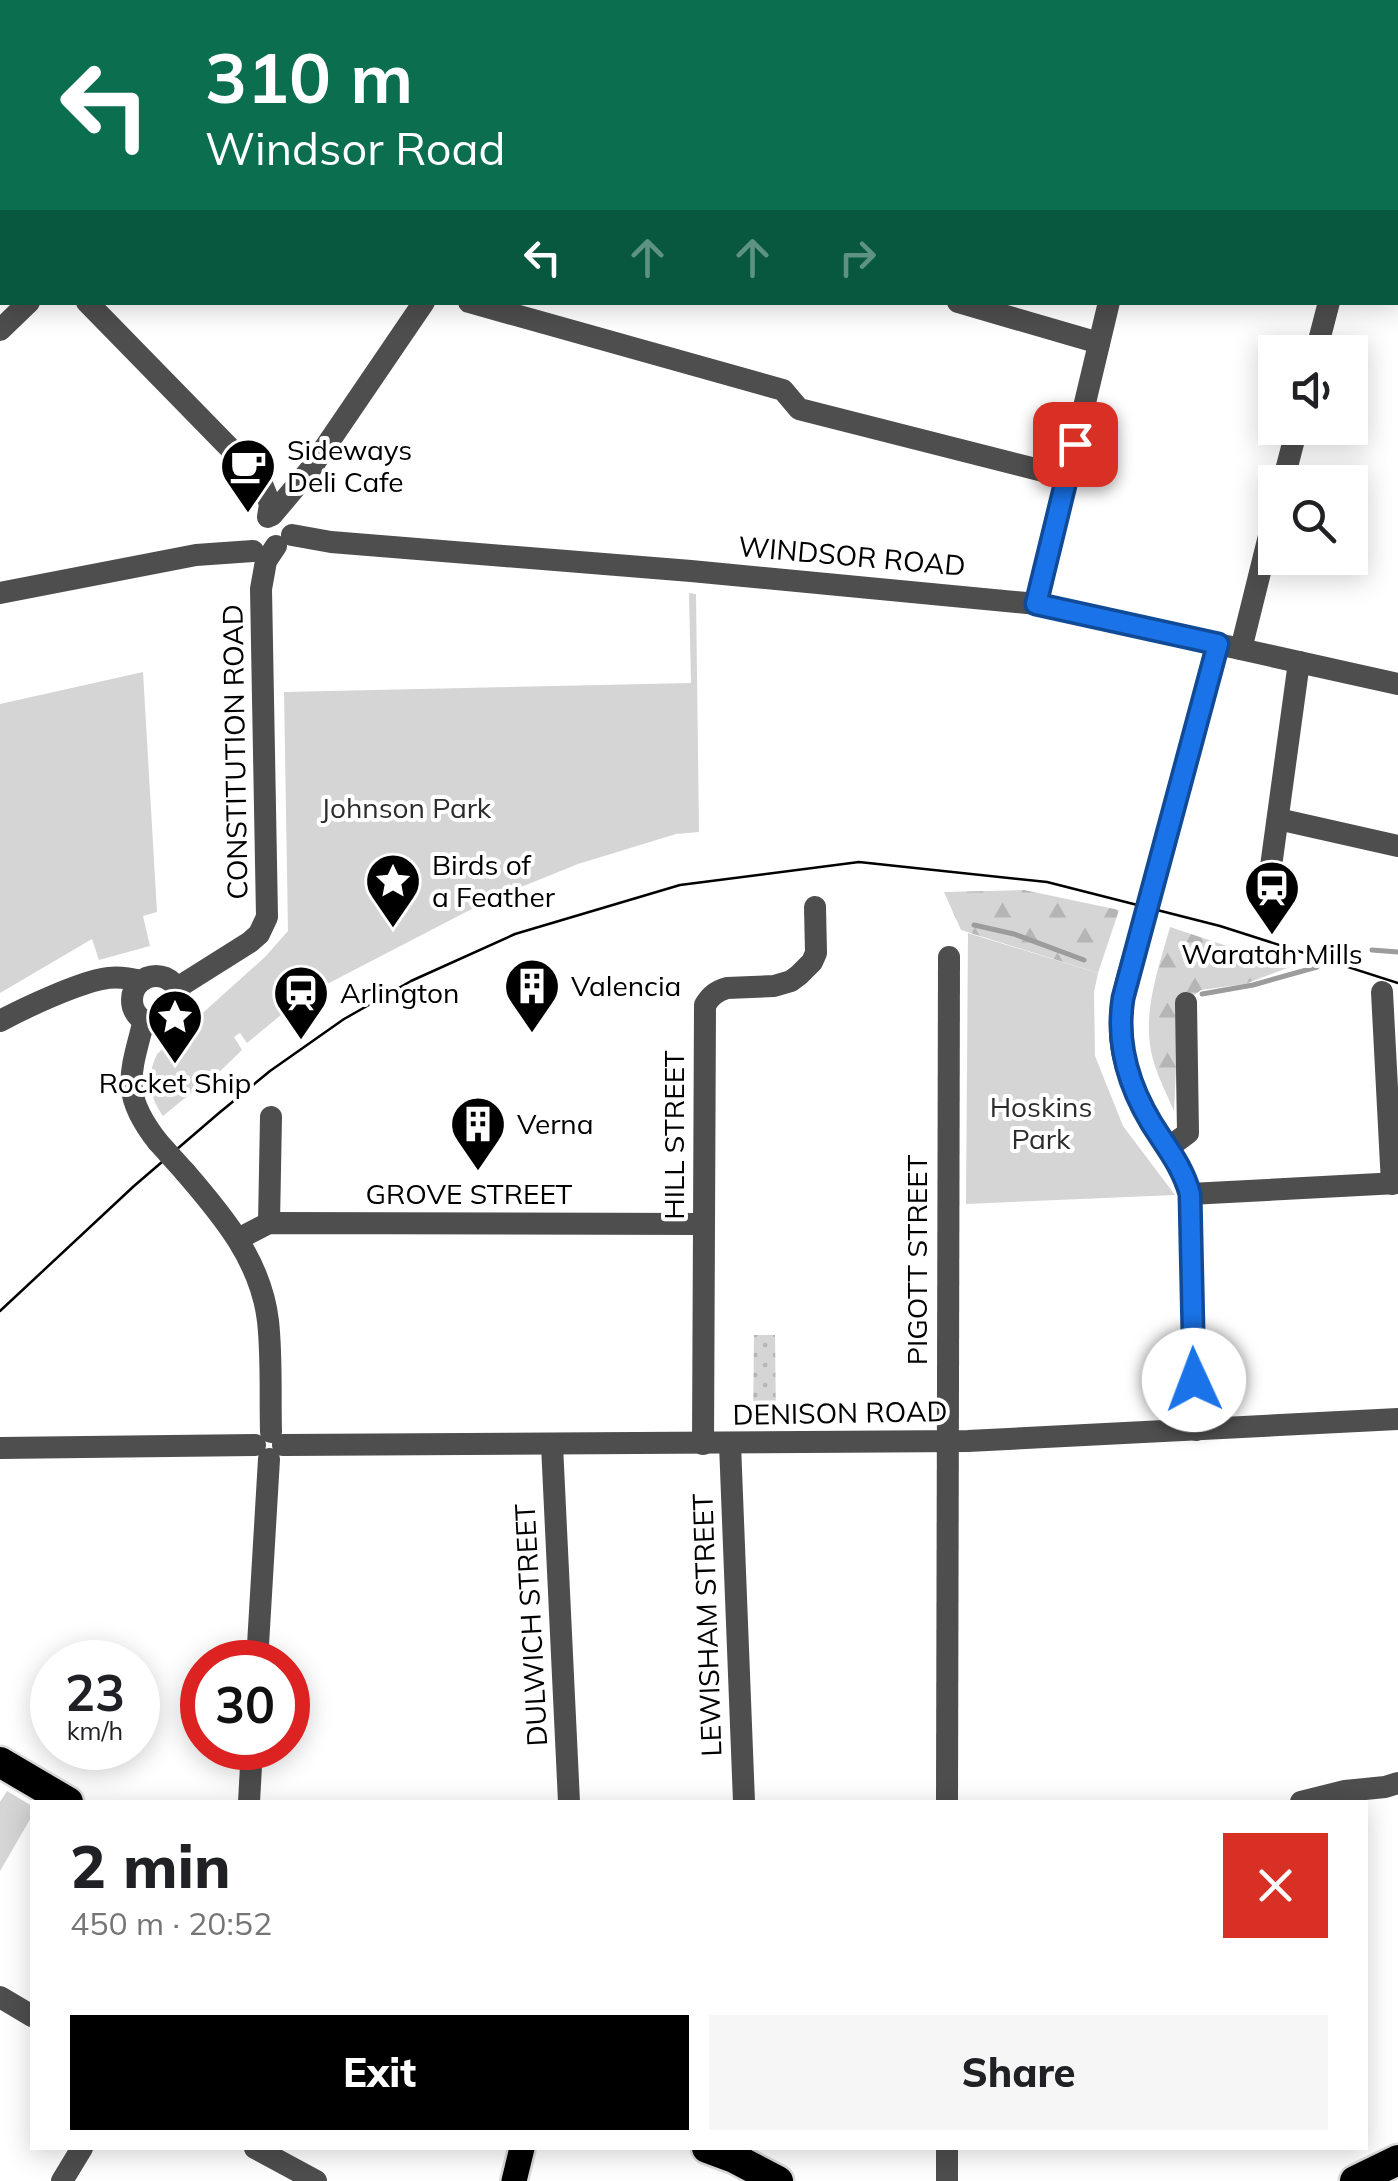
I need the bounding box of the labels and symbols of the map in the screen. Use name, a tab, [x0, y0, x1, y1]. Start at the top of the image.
pin	[1033, 402, 1118, 487]
place label: Sideways Deli Cafe	[287, 432, 412, 499]
cafe icon: Sideways Deli Cafe	[218, 436, 278, 515]
street label: WINDSOR ROAD	[737, 528, 967, 583]
street label: CONSTITUTION ROAD	[214, 604, 255, 900]
park label: Johnson Park	[321, 790, 492, 825]
place label: Birds of a Feather	[432, 847, 556, 914]
place icon: Birds of a Feather	[363, 851, 423, 930]
station icon: Waratah Mills	[1242, 858, 1302, 937]
place label: Waratah Mills	[1181, 936, 1363, 971]
building icon: Valencia	[502, 956, 562, 1035]
station icon: Arlington	[271, 963, 331, 1042]
place label: Valencia	[571, 968, 681, 1003]
place label: Arlington	[340, 975, 459, 1010]
place icon: Rocket Ship	[145, 987, 205, 1066]
street label: HILL STREET	[656, 1050, 691, 1220]
place label: Rocket Ship	[99, 1065, 251, 1100]
park label: Hoskins Park	[990, 1089, 1092, 1156]
building icon: Verna	[448, 1094, 508, 1173]
place label: Verna	[517, 1106, 594, 1141]
street label: PIGOTT STREET	[899, 1155, 934, 1365]
street label: GROVE STREET	[366, 1176, 573, 1211]
position arrow	[1142, 1328, 1246, 1432]
street label: DENISON ROAD	[732, 1393, 948, 1432]
street label: LEWISHAM STREET	[684, 1493, 729, 1757]
street label: DULWICH STREET	[507, 1503, 554, 1747]
speed limit sign: 30	[180, 1640, 310, 1770]

